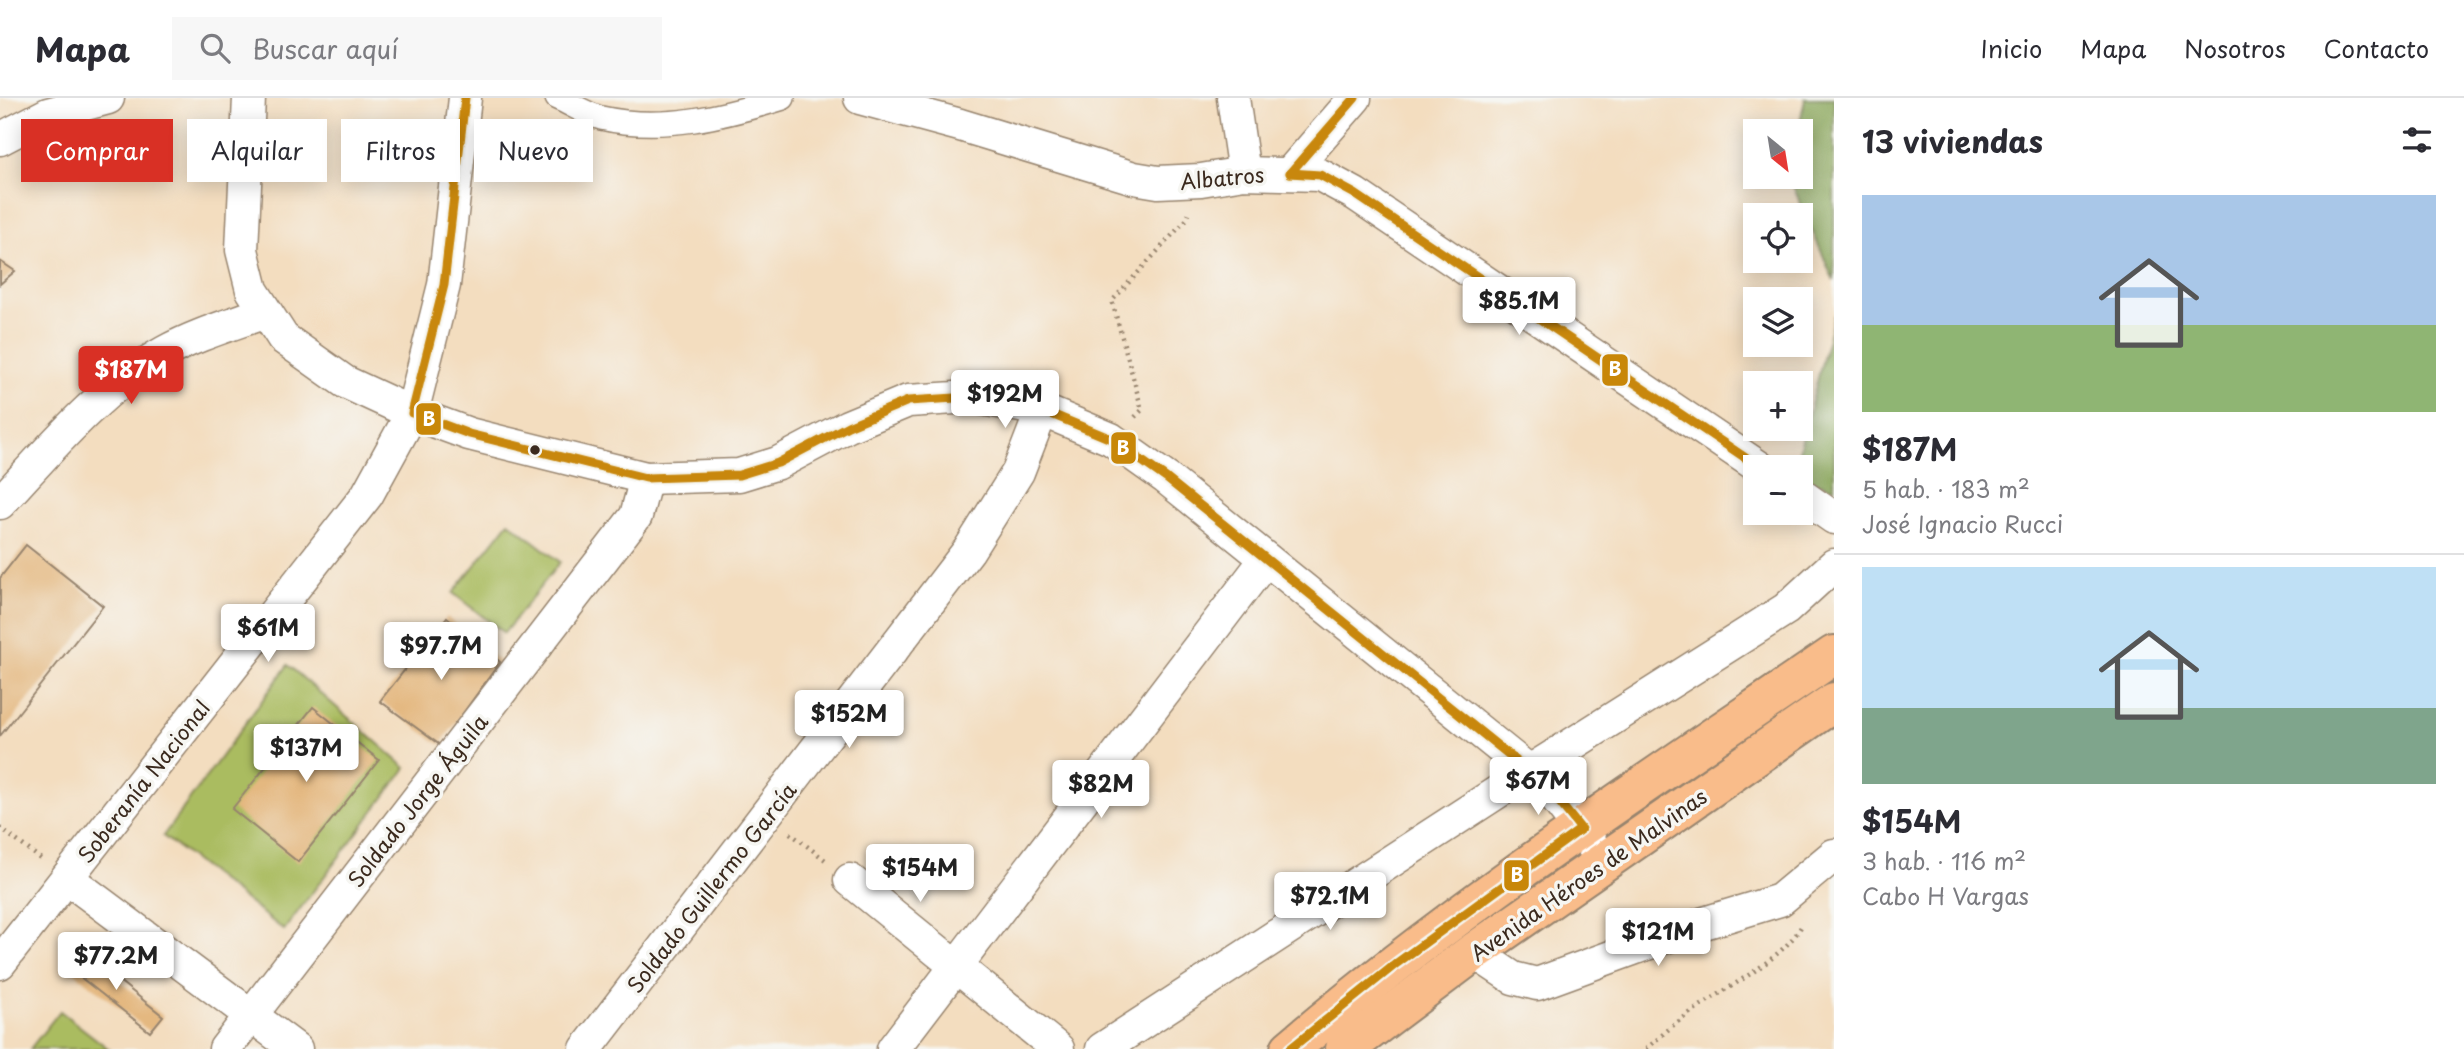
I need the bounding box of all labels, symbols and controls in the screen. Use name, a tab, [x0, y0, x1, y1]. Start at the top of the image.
search box	[172, 17, 662, 80]
text: Mapa	[35, 23, 130, 73]
icon: search	[196, 29, 234, 67]
text: Buscar aquí	[252, 29, 398, 68]
text: Inicio	[1981, 30, 2042, 66]
text: Mapa	[2080, 30, 2146, 66]
text: Nosotros	[2184, 30, 2286, 66]
text: Contacto	[2324, 30, 2429, 66]
text: 13 viviendas	[1862, 118, 2043, 163]
chip: Comprar	[21, 119, 173, 182]
chip: Alquilar	[187, 119, 327, 182]
chip: Filtros	[341, 119, 460, 182]
chip: Nuevo	[474, 119, 593, 182]
north arrow	[1743, 119, 1813, 189]
map controls	[1743, 119, 1813, 525]
icon: filters	[2398, 121, 2436, 159]
street label: Albatros	[1179, 157, 1265, 197]
button: locate	[1743, 203, 1813, 273]
icon: home	[2086, 240, 2212, 366]
pin: $85.1M	[1462, 278, 1576, 337]
text: $85.1M	[1479, 282, 1559, 317]
button: layers	[1743, 287, 1813, 357]
pin: $187M	[82, 346, 180, 406]
text: $187M	[94, 351, 168, 386]
line badge: B	[1601, 353, 1629, 387]
text: B	[1608, 354, 1622, 382]
pin: $192M	[956, 370, 1054, 430]
button: +	[1743, 371, 1813, 441]
text: $192M	[967, 375, 1043, 410]
line badge: B	[415, 402, 442, 436]
text: B	[422, 404, 436, 432]
text: $187M	[1862, 426, 1957, 471]
line badge: B	[1110, 431, 1137, 465]
text: B	[1116, 433, 1130, 461]
unlabelled marker	[528, 443, 542, 457]
button: −	[1743, 455, 1813, 525]
text: 5 hab. · 183 m²	[1862, 471, 2030, 506]
text: José Ignacio Rucci	[1862, 506, 2063, 541]
pin: $61M	[227, 604, 309, 664]
text: $61M	[237, 609, 299, 644]
icon: home	[2086, 612, 2212, 738]
pin: $97.7M	[384, 622, 498, 682]
text: $97.7M	[400, 627, 482, 662]
pin: $152M	[800, 690, 898, 750]
street label: Soberanía Nacional	[69, 693, 217, 869]
text: $152M	[811, 695, 887, 730]
street label: Soldado Jorge Águila	[339, 706, 495, 893]
pin: $137M	[257, 724, 355, 784]
text: $137M	[270, 729, 342, 764]
pin: $67M	[1497, 758, 1579, 817]
pin: $82M	[1060, 760, 1142, 820]
text: $67M	[1506, 762, 1570, 797]
text: $82M	[1068, 765, 1134, 800]
street label: Soldado Guillermo García	[619, 775, 803, 999]
street label: Avenida Héroes de Malvinas	[1463, 780, 1713, 968]
text: $154M	[1862, 798, 1961, 843]
text: 3 hab. · 116 m²	[1862, 843, 2026, 878]
pin: $154M	[871, 844, 969, 904]
text: $154M	[882, 849, 958, 884]
line badge: B	[1503, 859, 1530, 892]
text: B	[1510, 860, 1524, 888]
pin: $72.1M	[1273, 872, 1387, 932]
text: $72.1M	[1290, 877, 1370, 912]
text: Cabo H Vargas	[1862, 878, 2029, 913]
pin: $121M	[1609, 908, 1707, 968]
text: $121M	[1622, 913, 1694, 948]
pin: $77.2M	[59, 932, 173, 992]
text: $77.2M	[74, 937, 158, 972]

